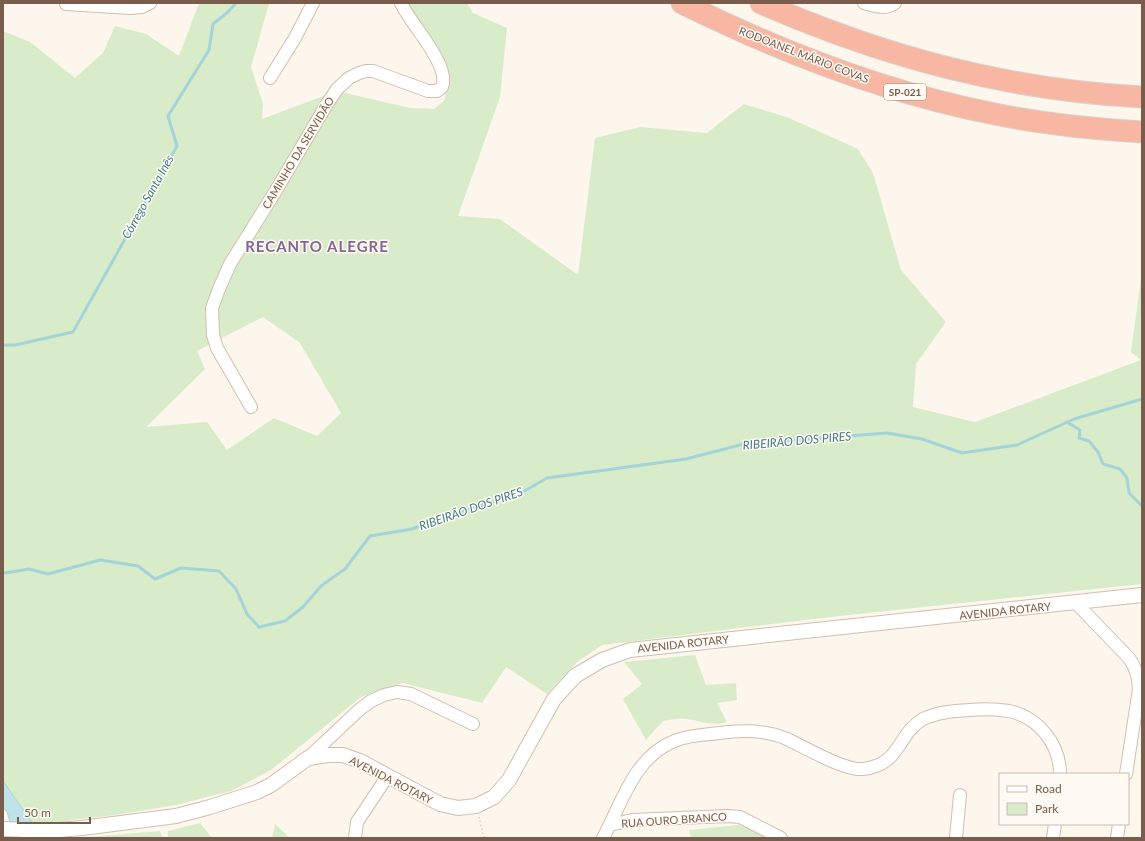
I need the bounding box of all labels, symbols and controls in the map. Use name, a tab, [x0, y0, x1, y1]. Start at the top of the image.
street label: RODOANEL MÁRIO COVAS	[737, 24, 871, 85]
road number: SP-021	[884, 84, 926, 100]
street label: CAMINHO DA SERVIDÃO	[259, 94, 336, 211]
water label: Córrego Santa Inês	[118, 152, 177, 241]
district label: RECANTO ALEGRE	[245, 237, 389, 255]
water label: RIBEIRÃO DOS PIRES	[742, 428, 852, 453]
water label: RIBEIRÃO DOS PIRES	[417, 484, 525, 533]
street label: AVENIDA ROTARY	[958, 599, 1052, 622]
street label: AVENIDA ROTARY	[636, 632, 730, 655]
street label: AVENIDA ROTARY	[347, 753, 435, 806]
legend	[999, 773, 1129, 825]
text: Road	[1035, 781, 1062, 796]
scale bar	[18, 799, 90, 825]
text: Park	[1035, 801, 1059, 816]
text: 50 m	[24, 805, 51, 820]
street label: RUA OURO BRANCO	[621, 809, 727, 830]

